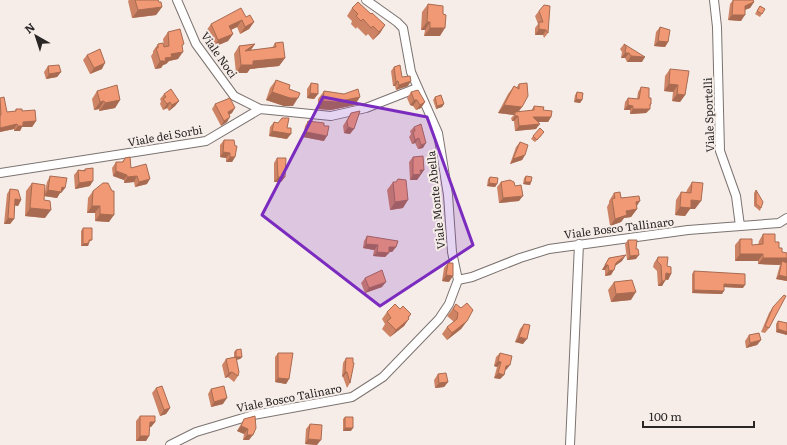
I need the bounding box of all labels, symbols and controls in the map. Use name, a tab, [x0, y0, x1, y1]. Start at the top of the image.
north arrow	[16, 16, 56, 56]
text: N	[20, 18, 38, 37]
street label: Viale Noci	[198, 28, 242, 81]
street label: Viale Sportelli	[699, 77, 717, 153]
street label: Viale dei Sorbi	[126, 121, 204, 149]
street label: Viale Monte Abella	[422, 150, 448, 250]
street label: Viale Bosco Tallinaro	[563, 212, 675, 242]
street label: Viale Bosco Talinaro	[235, 379, 343, 415]
scale bar	[643, 403, 754, 429]
text: 100 m	[649, 407, 682, 425]

